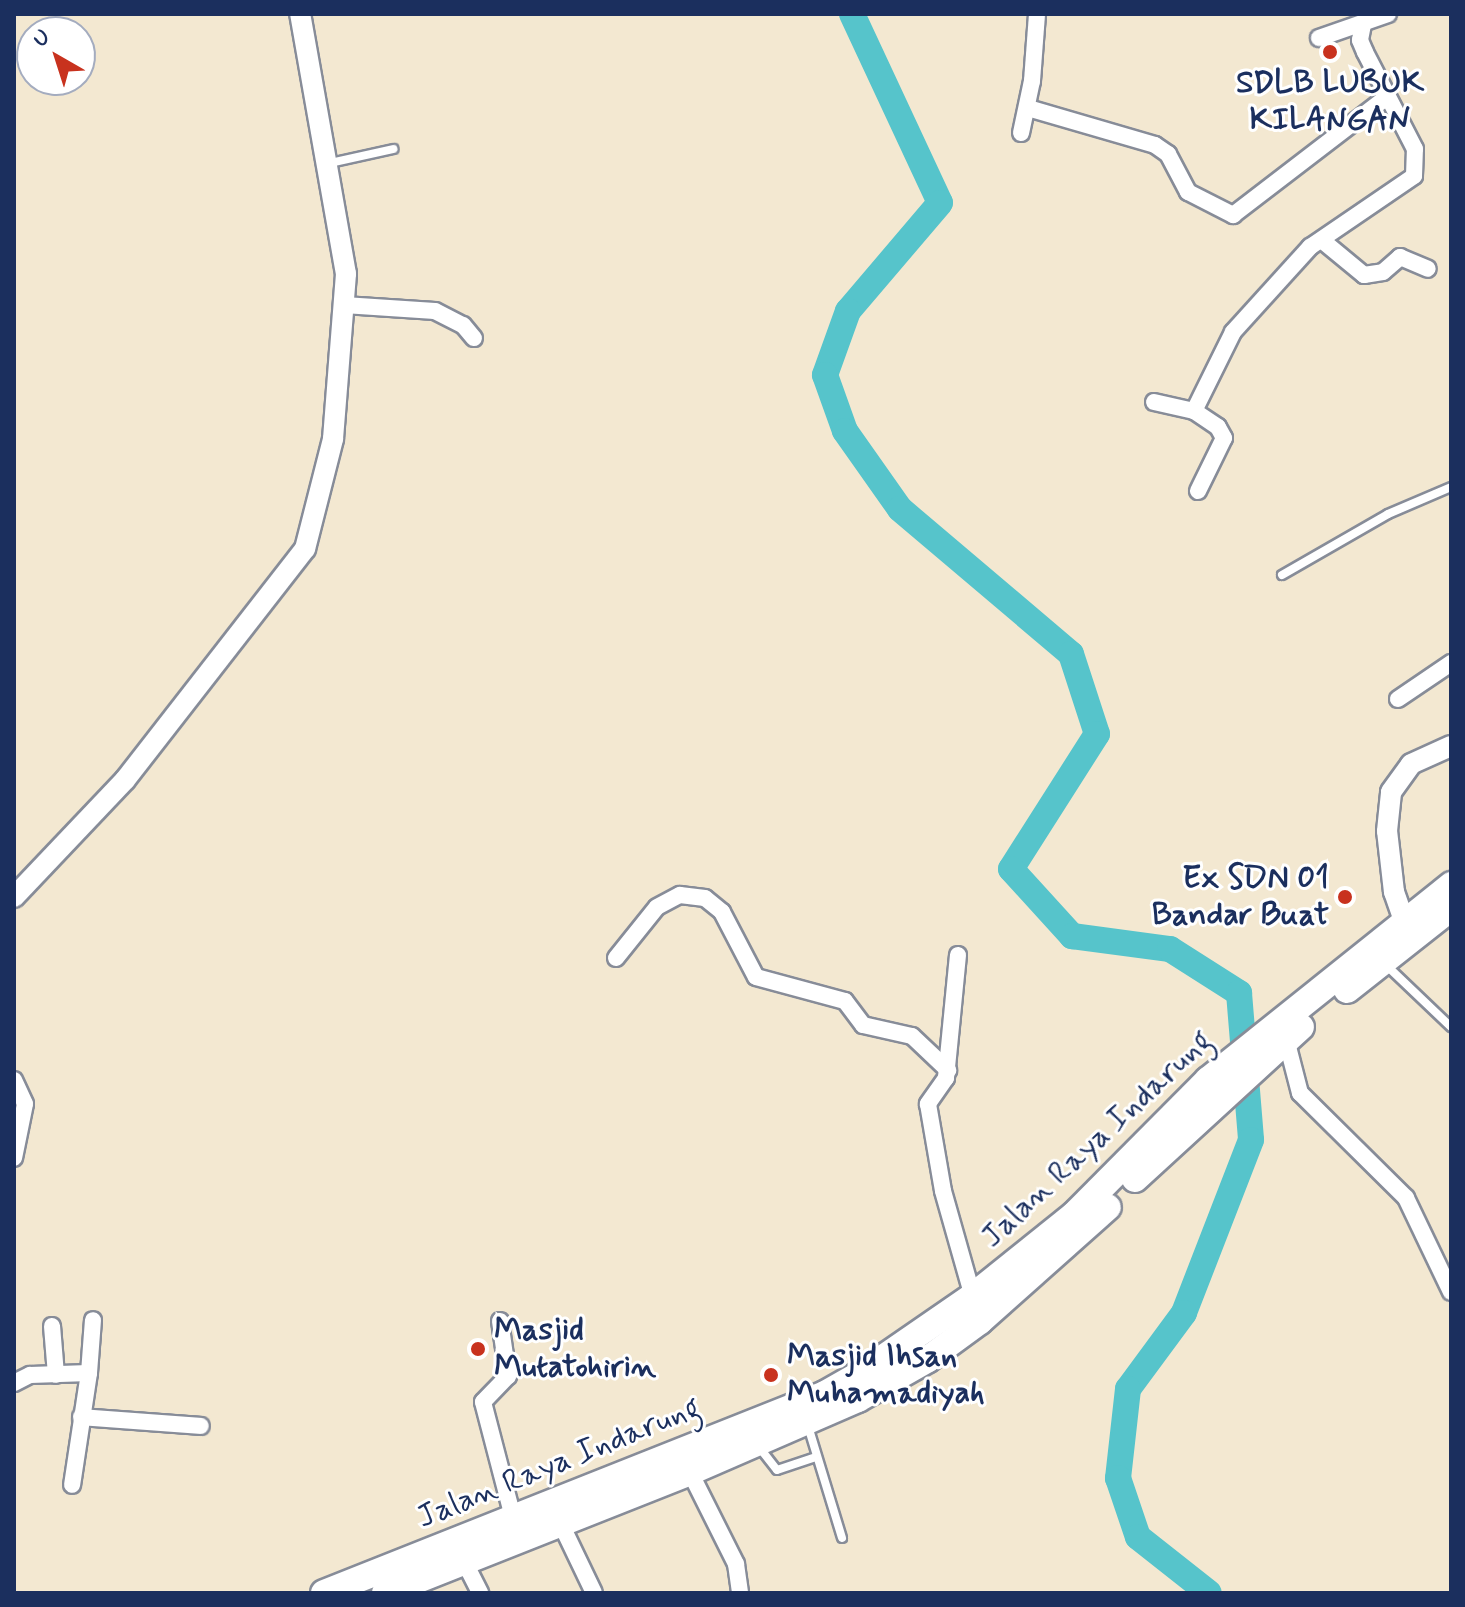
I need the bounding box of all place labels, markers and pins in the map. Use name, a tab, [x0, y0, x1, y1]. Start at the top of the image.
marker: SDLB LUBUK KILANGAN	[1321, 43, 1339, 61]
place label: SDLB LUBUK KILANGAN	[1237, 65, 1423, 140]
place label: Ex SDN 01 Bandar Buat	[1159, 860, 1329, 935]
marker: Ex SDN 01 Bandar Buat	[1336, 888, 1354, 906]
place label: Masjid Mutatohirin	[494, 1312, 656, 1387]
place label: Masjid Ihsan Muhamadiyah	[787, 1338, 985, 1413]
marker: Masjid Mutatohirin	[469, 1340, 487, 1358]
marker: Masjid Ihsan Muhamadiyah	[762, 1366, 780, 1384]

